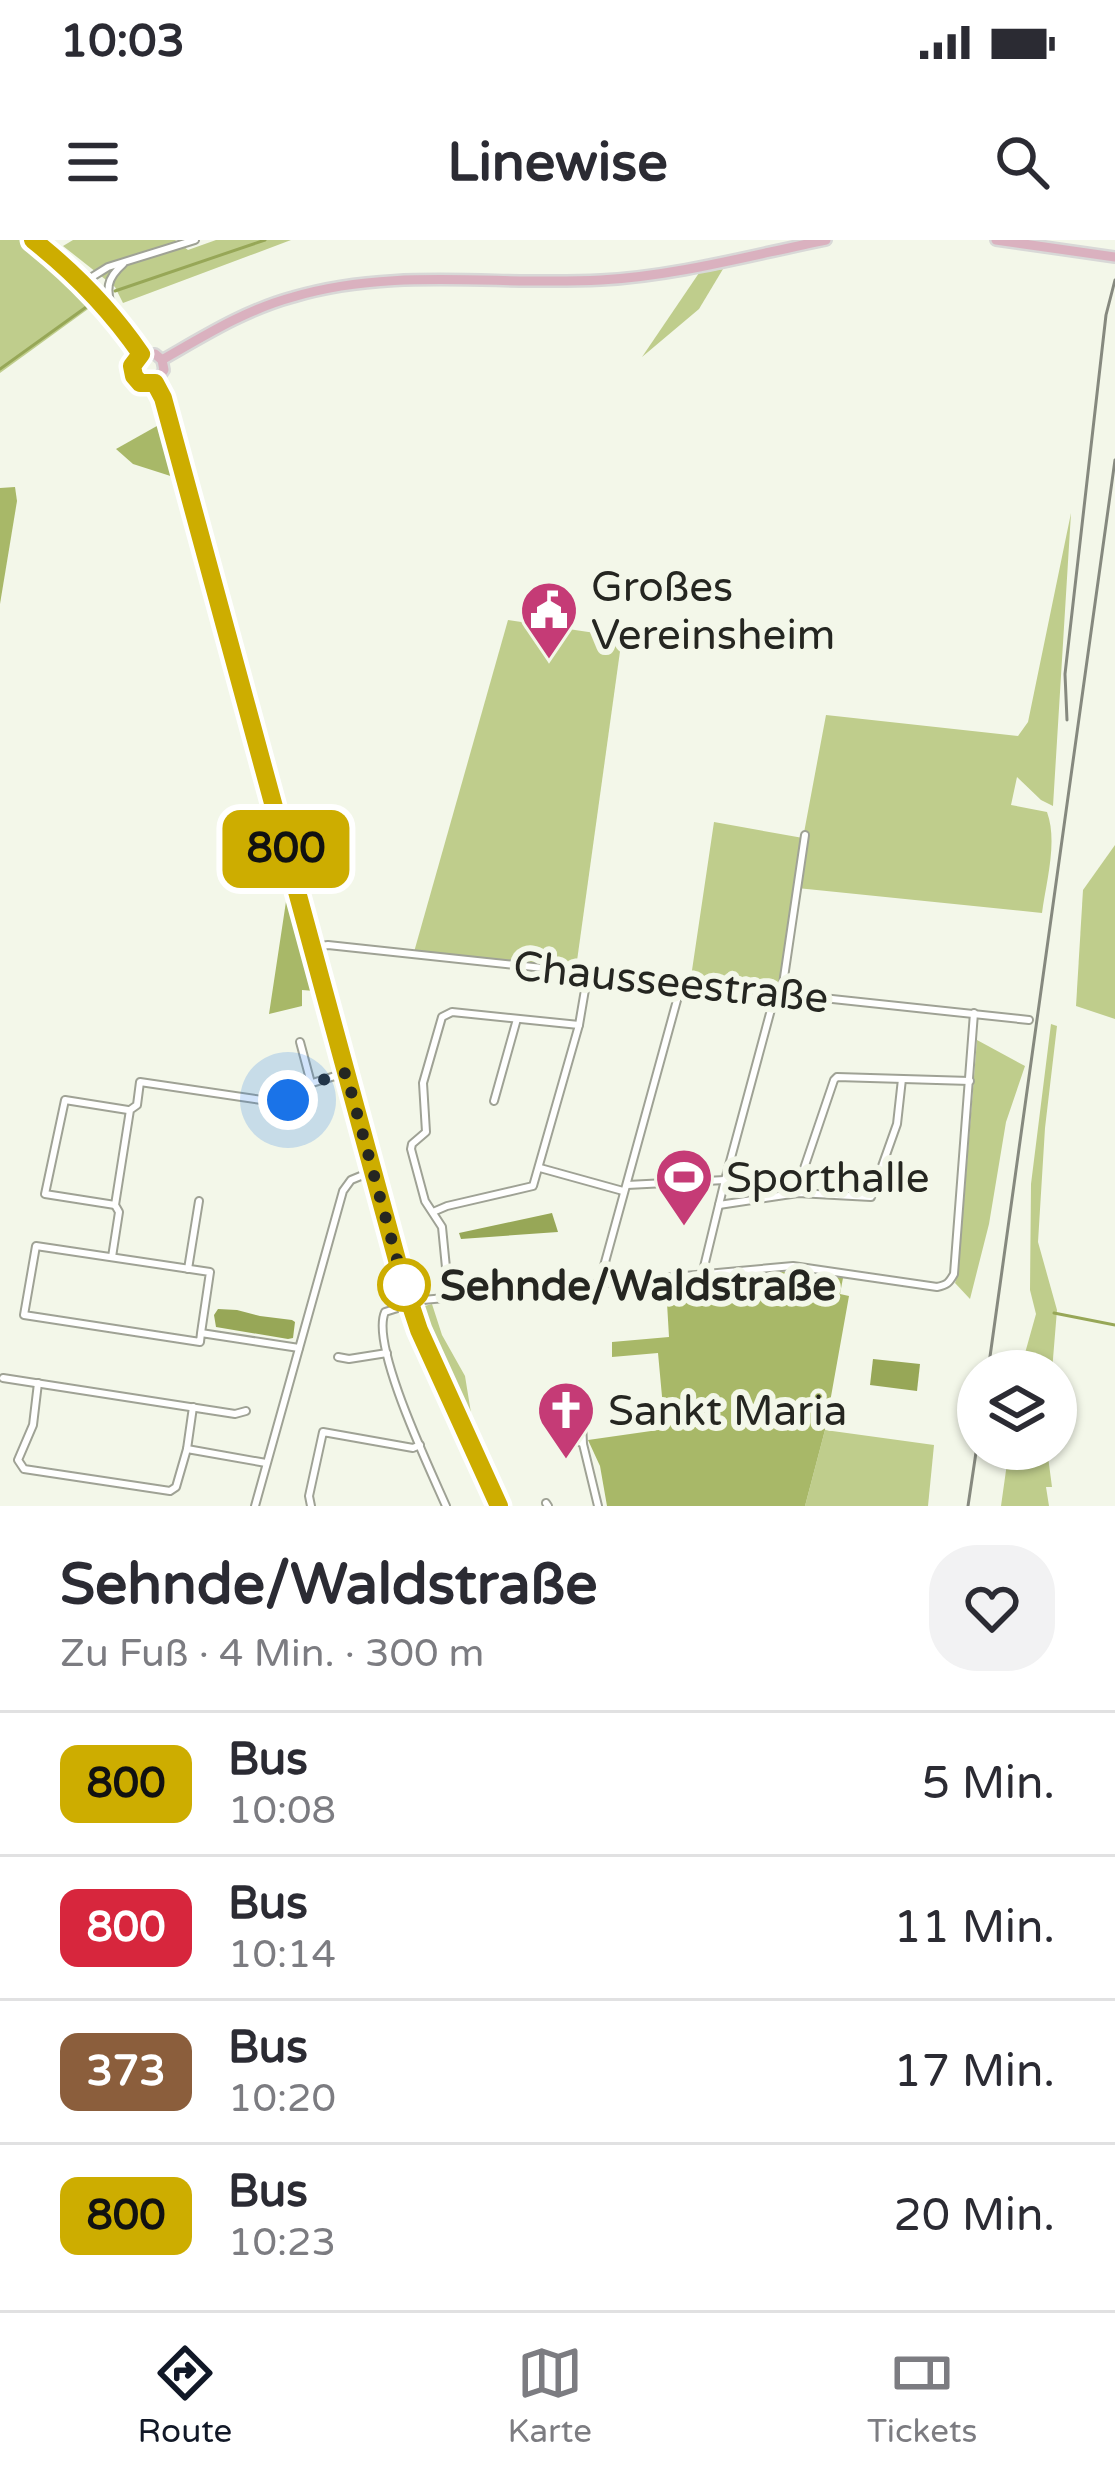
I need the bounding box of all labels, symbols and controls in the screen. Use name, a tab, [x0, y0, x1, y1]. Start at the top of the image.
text: 10:03	[60, 15, 185, 69]
icon: menu	[60, 129, 126, 195]
icon: search	[989, 129, 1055, 195]
text: Linewise	[447, 130, 668, 195]
place label: Großes Vereinsheim	[591, 562, 835, 661]
public building icon: Großes Vereinsheim	[518, 579, 580, 661]
line badge: 800	[217, 810, 355, 888]
text: 800	[246, 823, 326, 874]
street label: Chausseestraße	[511, 941, 831, 1024]
your location	[258, 1070, 318, 1130]
sports icon: Sporthalle	[653, 1146, 715, 1228]
place label: Sporthalle	[726, 1153, 930, 1204]
marker: Sehnde/Waldstraße	[379, 1260, 429, 1310]
place label: Sehnde/Waldstraße	[440, 1261, 836, 1312]
map controls	[957, 1350, 1077, 1470]
button: layers	[957, 1350, 1077, 1470]
church icon: Sankt Maria	[535, 1379, 597, 1461]
place label: Sankt Maria	[608, 1386, 847, 1437]
button: heart	[929, 1545, 1055, 1671]
text: Sehnde/Waldstraße	[60, 1551, 598, 1619]
text: Zu Fuß · 4 Min. · 300 m	[60, 1630, 484, 1677]
text: Bus	[228, 1733, 308, 1787]
text: 5 Min.	[922, 1757, 1055, 1811]
text: 800	[86, 1758, 166, 1809]
text: 10:08	[228, 1787, 336, 1834]
text: Bus	[228, 1877, 308, 1931]
text: 11 Min.	[893, 1901, 1055, 1955]
text: 800	[86, 1902, 166, 1953]
text: 10:14	[228, 1931, 336, 1978]
text: Bus	[228, 2021, 308, 2075]
text: 17 Min.	[893, 2045, 1055, 2099]
text: 373	[86, 2046, 166, 2097]
text: 10:20	[228, 2075, 336, 2122]
text: Bus	[228, 2165, 308, 2219]
text: 20 Min.	[893, 2189, 1055, 2243]
text: 800	[86, 2190, 166, 2241]
text: 10:23	[228, 2219, 336, 2266]
tab: Route	[138, 2340, 232, 2451]
tab: Karte	[507, 2340, 592, 2451]
tab: Tickets	[867, 2340, 977, 2451]

